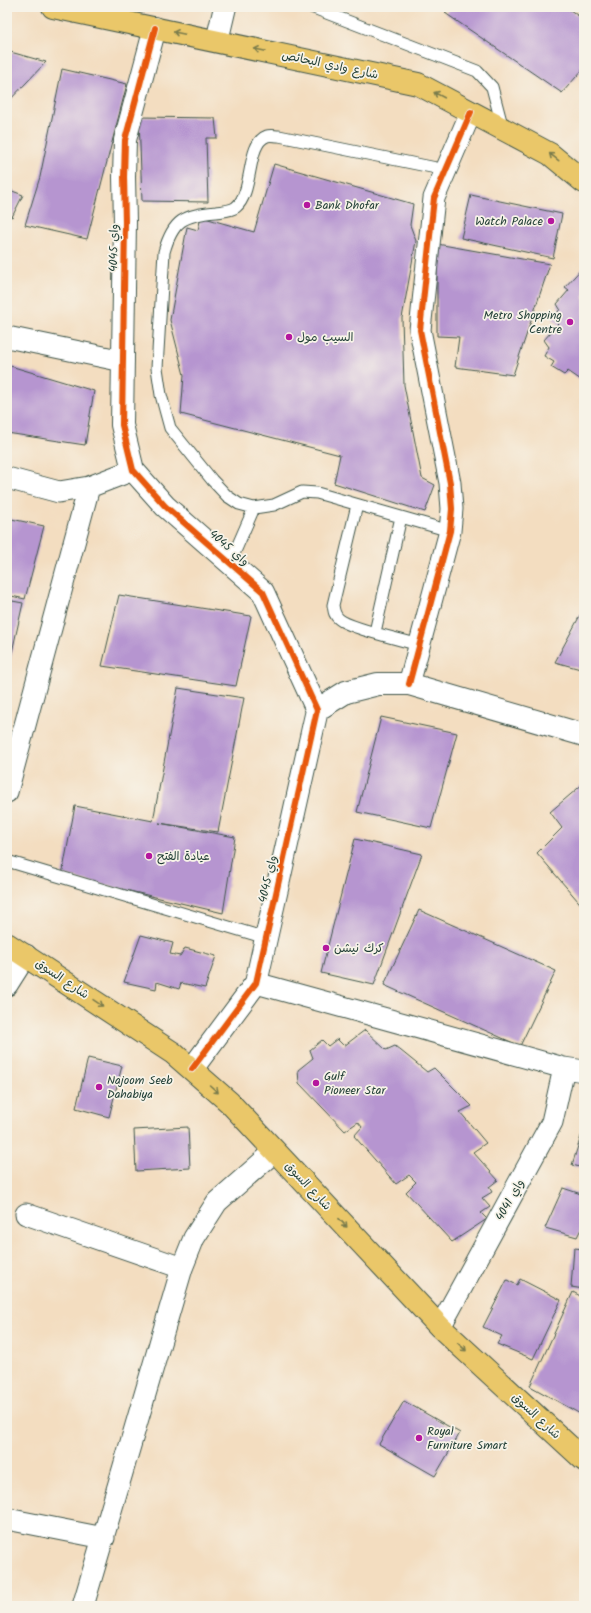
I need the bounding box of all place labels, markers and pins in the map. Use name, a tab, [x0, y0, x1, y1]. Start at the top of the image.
place label: Bank Dhofar	[315, 196, 380, 215]
marker: Bank Dhofar	[302, 200, 312, 210]
place label: Watch Palace	[475, 212, 544, 231]
marker: Watch Palace	[546, 216, 556, 226]
place label: Metro Shopping Centre	[484, 306, 563, 339]
marker: Metro Shopping Centre	[565, 317, 575, 327]
place label: السيب مول	[297, 328, 353, 347]
marker: السيب مول	[284, 332, 294, 342]
place label: عيادة الفتح	[157, 847, 210, 866]
marker: عيادة الفتح	[144, 851, 154, 861]
place label: كرك نيشن	[334, 939, 384, 958]
marker: كرك نيشن	[321, 943, 331, 953]
place label: Gulf Pioneer Star	[324, 1067, 386, 1100]
place label: Najoom Seeb Dahabiya	[107, 1071, 173, 1104]
marker: Gulf Pioneer Star	[311, 1078, 321, 1088]
marker: Najoom Seeb Dahabiya	[94, 1082, 104, 1092]
place label: Royal Furniture Smart	[427, 1422, 507, 1455]
marker: Royal Furniture Smart	[414, 1433, 424, 1443]

